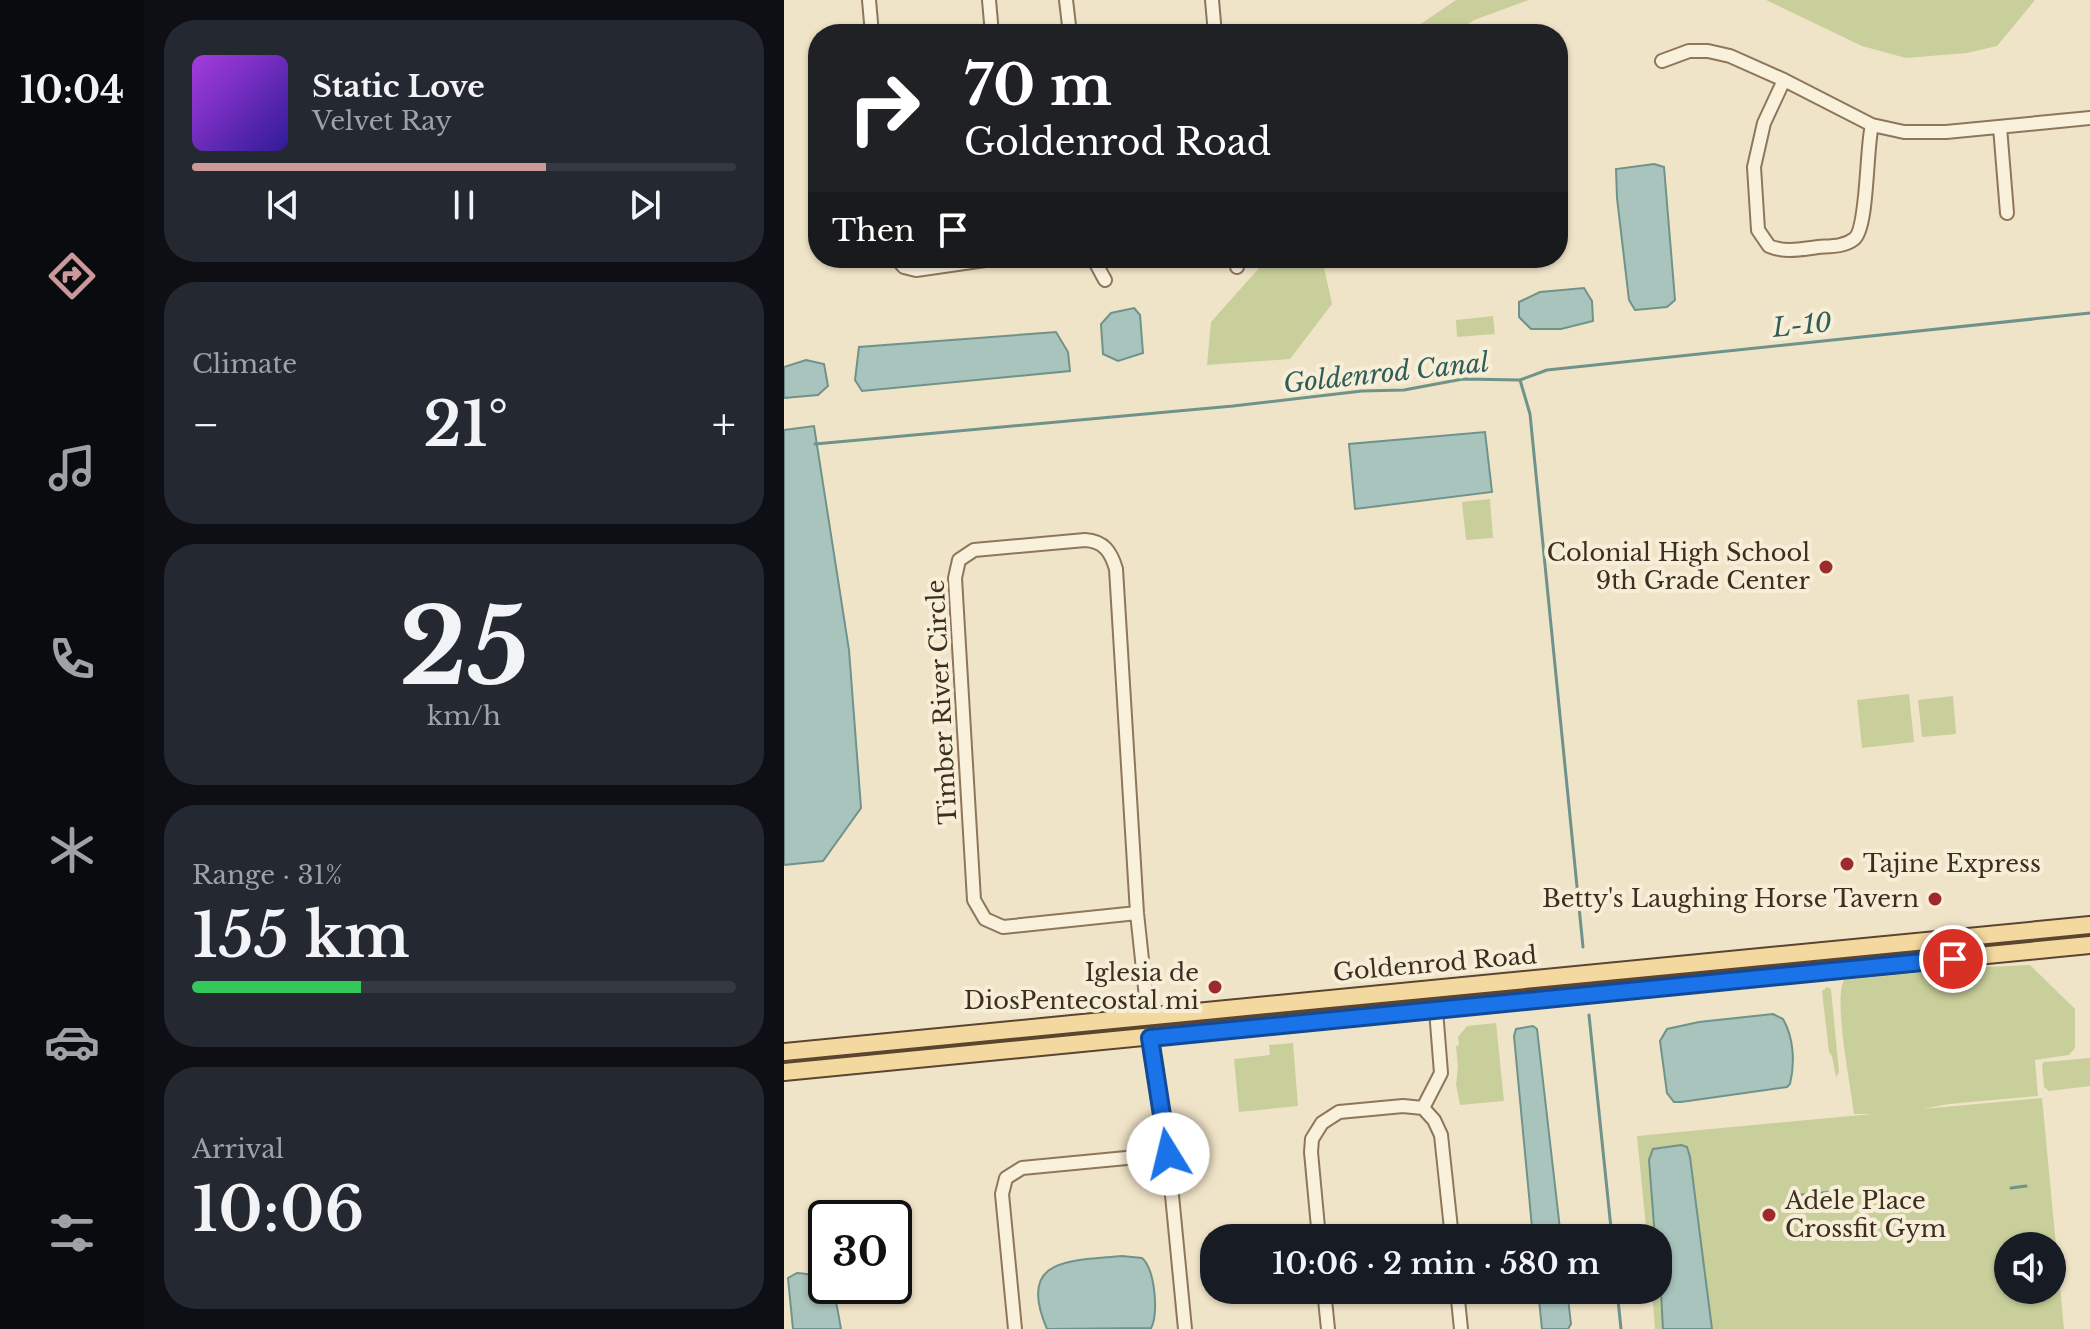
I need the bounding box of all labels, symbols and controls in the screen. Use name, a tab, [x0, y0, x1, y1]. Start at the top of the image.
text: 70 m	[964, 51, 1112, 120]
icon: right	[832, 56, 936, 160]
text: 10:04	[20, 68, 124, 113]
text: Static Love	[312, 68, 485, 105]
text: Velvet Ray	[312, 105, 452, 137]
text: Goldenrod Road	[964, 120, 1271, 165]
icon: previous	[261, 183, 305, 227]
icon: pause	[442, 183, 486, 227]
icon: next	[623, 183, 667, 227]
icon: arrive	[931, 208, 975, 252]
text: Then	[832, 212, 915, 249]
icon: directions	[44, 248, 100, 304]
water label: L-10	[1770, 306, 1833, 344]
water label: Goldenrod Canal	[1282, 346, 1491, 400]
text: Climate	[192, 348, 297, 380]
text: 21°	[423, 388, 508, 462]
text: −	[192, 397, 220, 452]
text: +	[712, 397, 736, 452]
icon: music	[44, 440, 100, 496]
place label: Colonial High School 9th Grade Center	[1547, 538, 1811, 595]
marker: Colonial High School 9th Grade Center	[1817, 558, 1835, 576]
street label: Timber River Circle	[921, 579, 962, 825]
text: 25	[399, 583, 529, 712]
icon: phone	[44, 631, 100, 687]
text: km/h	[427, 700, 501, 732]
icon: climate	[44, 822, 100, 878]
place label: Tajine Express	[1863, 849, 2041, 878]
marker: Tajine Express	[1838, 855, 1856, 873]
text: Range · 31%	[192, 859, 343, 891]
place label: Betty's Laughing Horse Tavern	[1542, 884, 1919, 913]
marker: Betty's Laughing Horse Tavern	[1926, 890, 1944, 908]
text: 155 km	[192, 899, 410, 973]
pin	[1919, 925, 1987, 993]
icon: arrive	[1931, 937, 1975, 981]
street label: Goldenrod Road	[1332, 940, 1538, 987]
place label: Iglesia de DiosPentecostal mi	[964, 958, 1199, 1015]
marker: Iglesia de DiosPentecostal mi	[1206, 978, 1224, 996]
icon: car	[44, 1014, 100, 1070]
position arrow	[1126, 1112, 1210, 1196]
text: Arrival	[192, 1133, 284, 1165]
text: 10:06	[192, 1173, 364, 1247]
place label: Adele Place Crossfit Gym	[1784, 1186, 1946, 1243]
speed limit sign: 30	[808, 1200, 912, 1304]
icon: filters	[44, 1205, 100, 1261]
marker: Adele Place Crossfit Gym	[1760, 1206, 1778, 1224]
map controls	[1994, 1232, 2066, 1304]
button: sound	[1994, 1232, 2066, 1304]
text: 10:06 · 2 min · 580 m	[1272, 1245, 1600, 1282]

